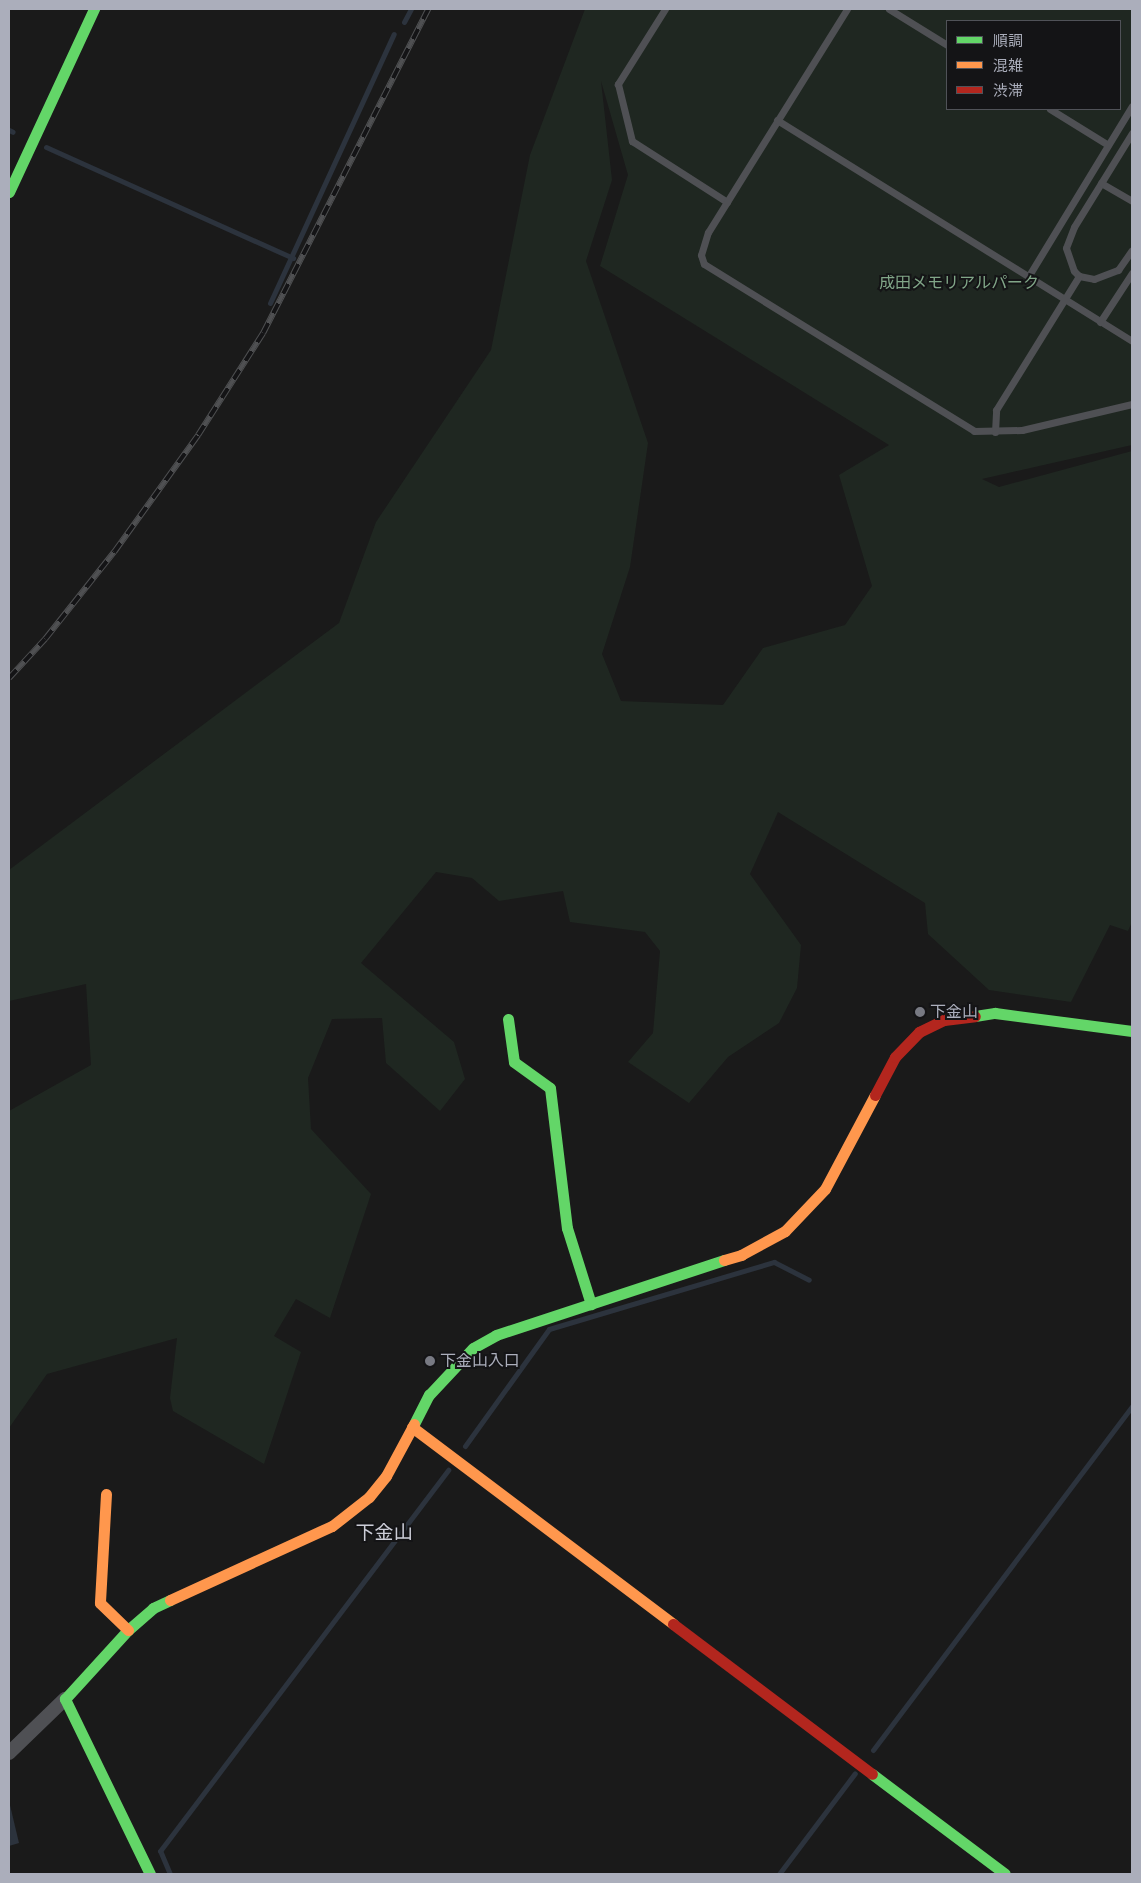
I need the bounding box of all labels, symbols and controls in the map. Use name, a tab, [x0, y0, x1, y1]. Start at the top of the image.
legend	[946, 20, 1121, 110]
text: 順調	[993, 32, 1023, 50]
text: 混雑	[993, 57, 1023, 75]
text: 渋滞	[993, 82, 1023, 100]
park label: 成田メモリアルパーク	[879, 273, 1039, 293]
place label: 下金山	[930, 1002, 978, 1022]
marker: 下金山	[914, 1006, 926, 1018]
place label: 下金山入口	[440, 1351, 520, 1371]
marker: 下金山入口	[424, 1355, 436, 1367]
district label: 下金山	[356, 1522, 412, 1544]

